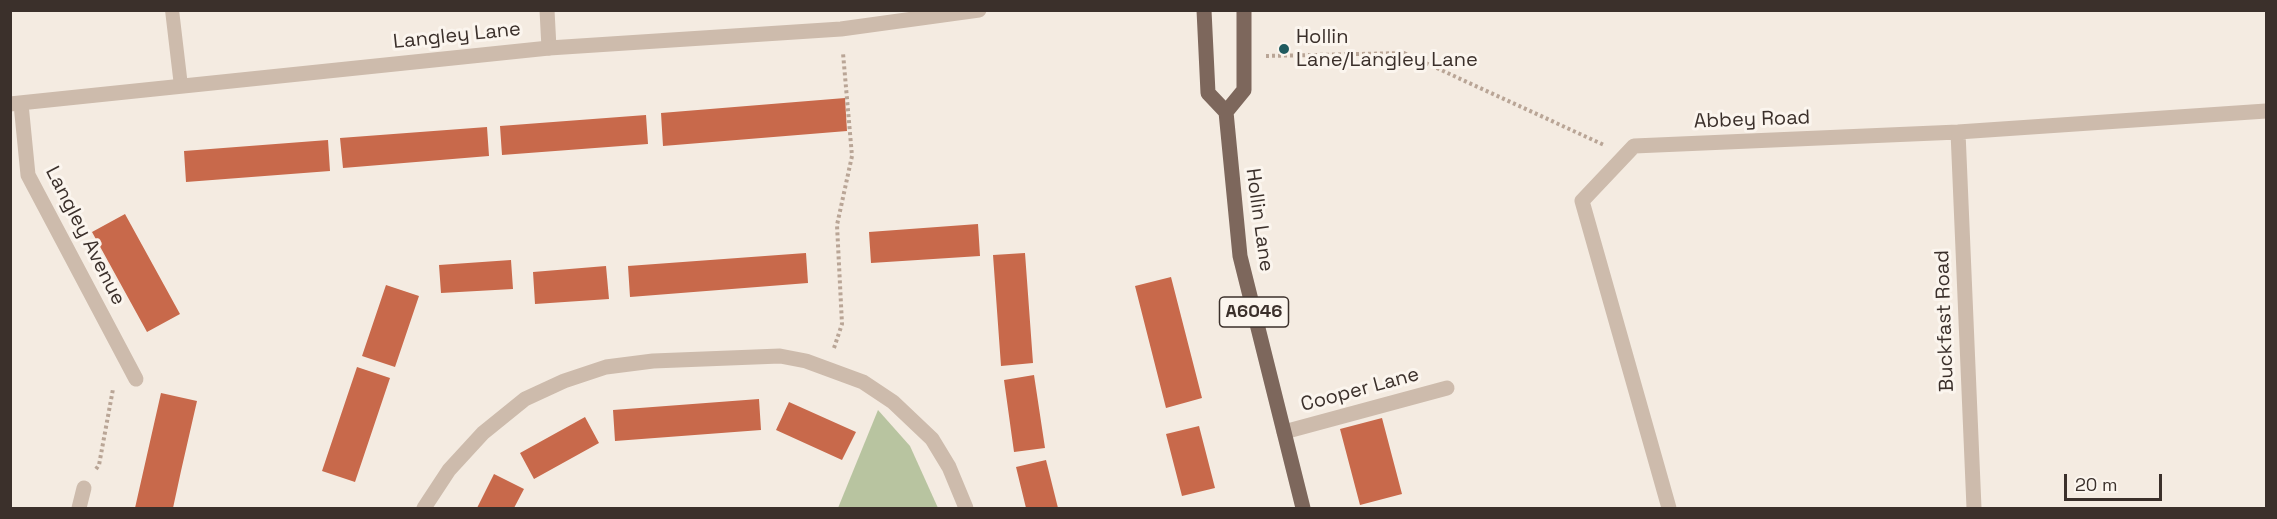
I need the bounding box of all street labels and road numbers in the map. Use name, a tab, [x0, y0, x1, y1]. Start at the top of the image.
street label: Langley Lane	[392, 17, 522, 55]
street label: Abbey Road	[1693, 106, 1811, 134]
street label: Langley Avenue	[40, 163, 130, 309]
street label: Hollin Lane	[1240, 167, 1278, 273]
street label: Buckfast Road	[1931, 250, 1959, 392]
road number: A6046	[1220, 297, 1288, 327]
street label: Cooper Lane	[1298, 363, 1422, 417]

